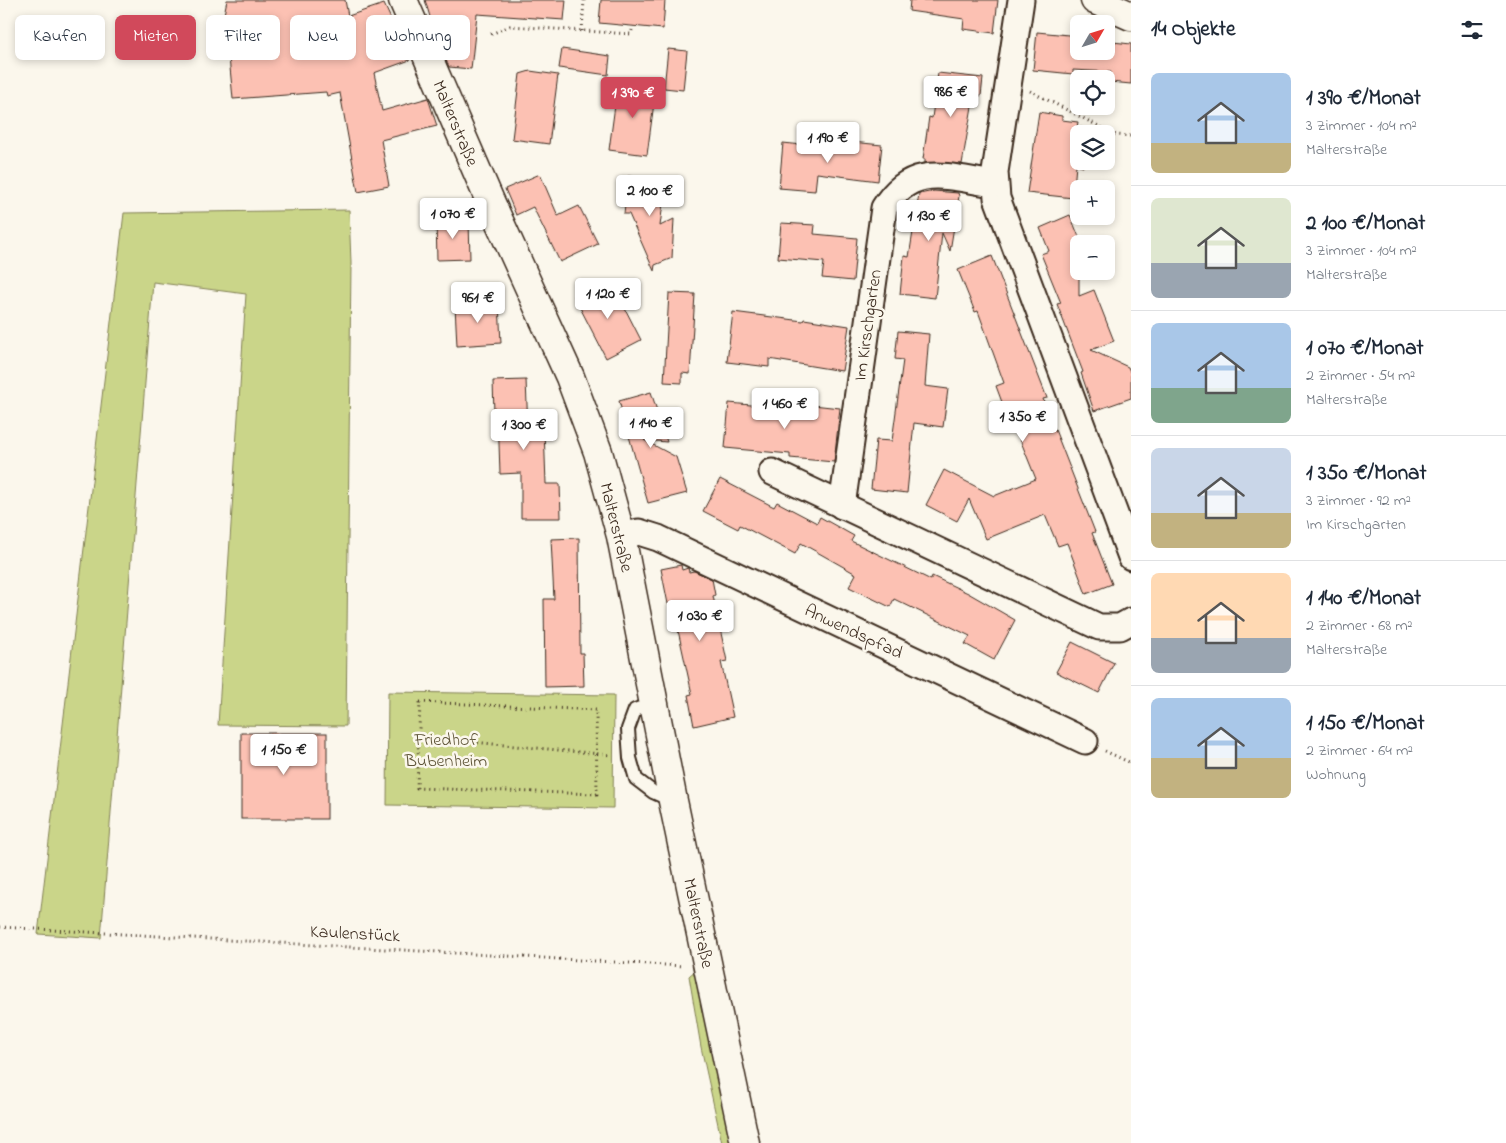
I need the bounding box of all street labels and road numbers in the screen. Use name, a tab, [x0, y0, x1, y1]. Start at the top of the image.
street label: Malterstraße	[424, 77, 484, 172]
street label: Im Kirschgarten	[848, 268, 891, 383]
street label: Malterstraße	[591, 480, 639, 576]
street label: Anwendspfad	[800, 599, 907, 667]
street label: Malterstraße	[675, 876, 719, 972]
street label: Kaulenstück	[309, 920, 401, 950]

